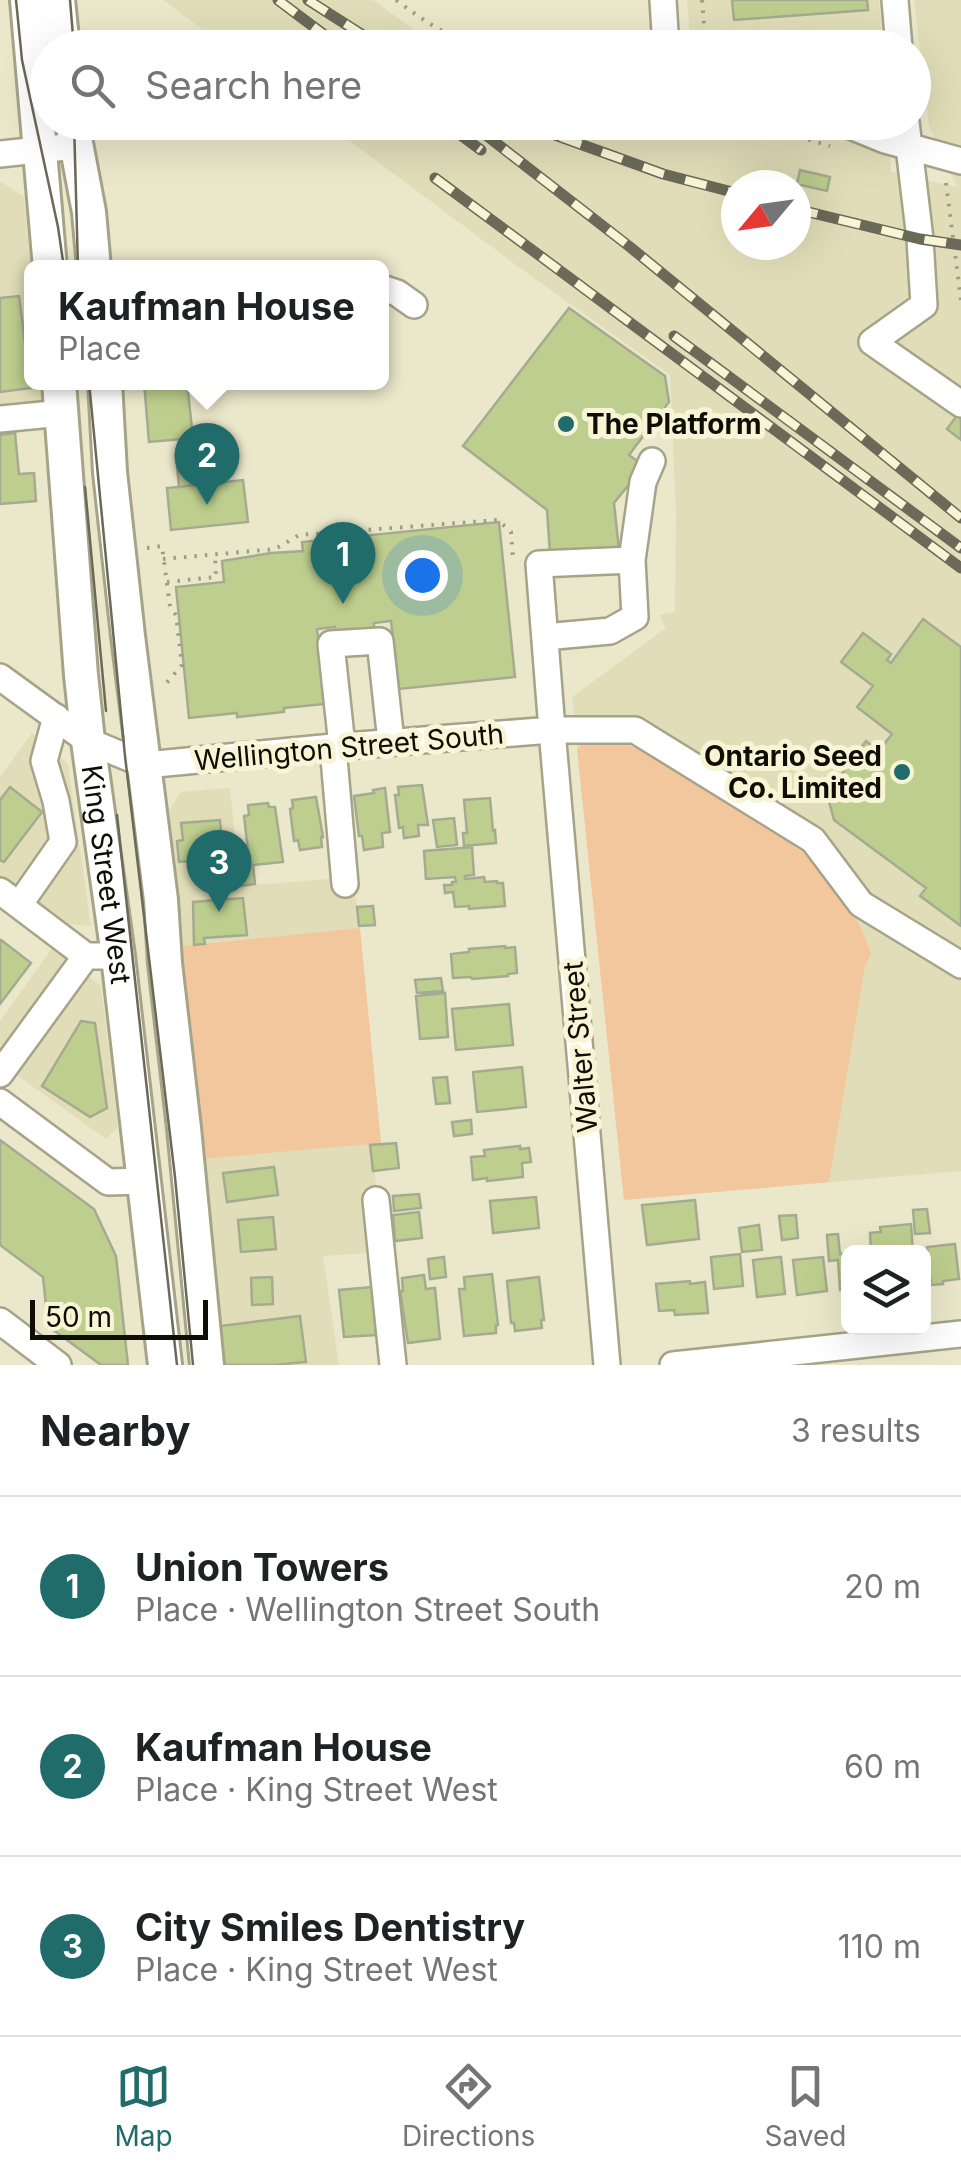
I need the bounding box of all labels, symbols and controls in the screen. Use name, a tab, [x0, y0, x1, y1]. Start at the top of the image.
search box	[30, 30, 931, 140]
icon: search	[65, 58, 120, 113]
text: Search here	[145, 62, 362, 108]
north arrow	[721, 170, 811, 260]
popup	[24, 260, 389, 390]
text: Kaufman House	[58, 283, 355, 329]
text: Place	[58, 329, 141, 368]
place label: The Platform	[586, 407, 762, 441]
marker: The Platform	[555, 413, 577, 435]
pin: 2	[174, 422, 240, 505]
pin: 1	[310, 522, 376, 604]
your location	[397, 550, 448, 601]
street label: Wellington Street South	[193, 717, 505, 777]
place label: Ontario Seed Co. Limited	[704, 739, 882, 805]
marker: Ontario Seed Co. Limited	[891, 761, 913, 783]
street label: King Street West	[75, 763, 138, 986]
pin: 3	[186, 830, 252, 912]
street label: Walter Street	[556, 960, 604, 1134]
map controls	[841, 1245, 931, 1335]
button: layers	[841, 1245, 931, 1335]
scale bar	[30, 1295, 208, 1340]
text: 50 m	[45, 1300, 112, 1334]
text: Nearby	[40, 1405, 191, 1456]
text: 3 results	[791, 1411, 921, 1450]
text: Union Towers	[135, 1544, 389, 1590]
text: 1	[66, 1567, 79, 1606]
text: 20 m	[844, 1567, 921, 1606]
text: Place · Wellington Street South	[135, 1590, 600, 1629]
text: Kaufman House	[135, 1724, 432, 1770]
text: 2	[62, 1747, 83, 1786]
text: 60 m	[844, 1747, 921, 1786]
text: Place · King Street West	[135, 1770, 498, 1809]
text: City Smiles Dentistry	[135, 1904, 525, 1950]
text: 3	[62, 1927, 83, 1966]
text: 110 m	[838, 1927, 921, 1966]
text: Place · King Street West	[135, 1950, 498, 1989]
tab: Map	[115, 2059, 173, 2153]
tab: Directions	[402, 2059, 535, 2153]
tab: Saved	[764, 2059, 846, 2153]

